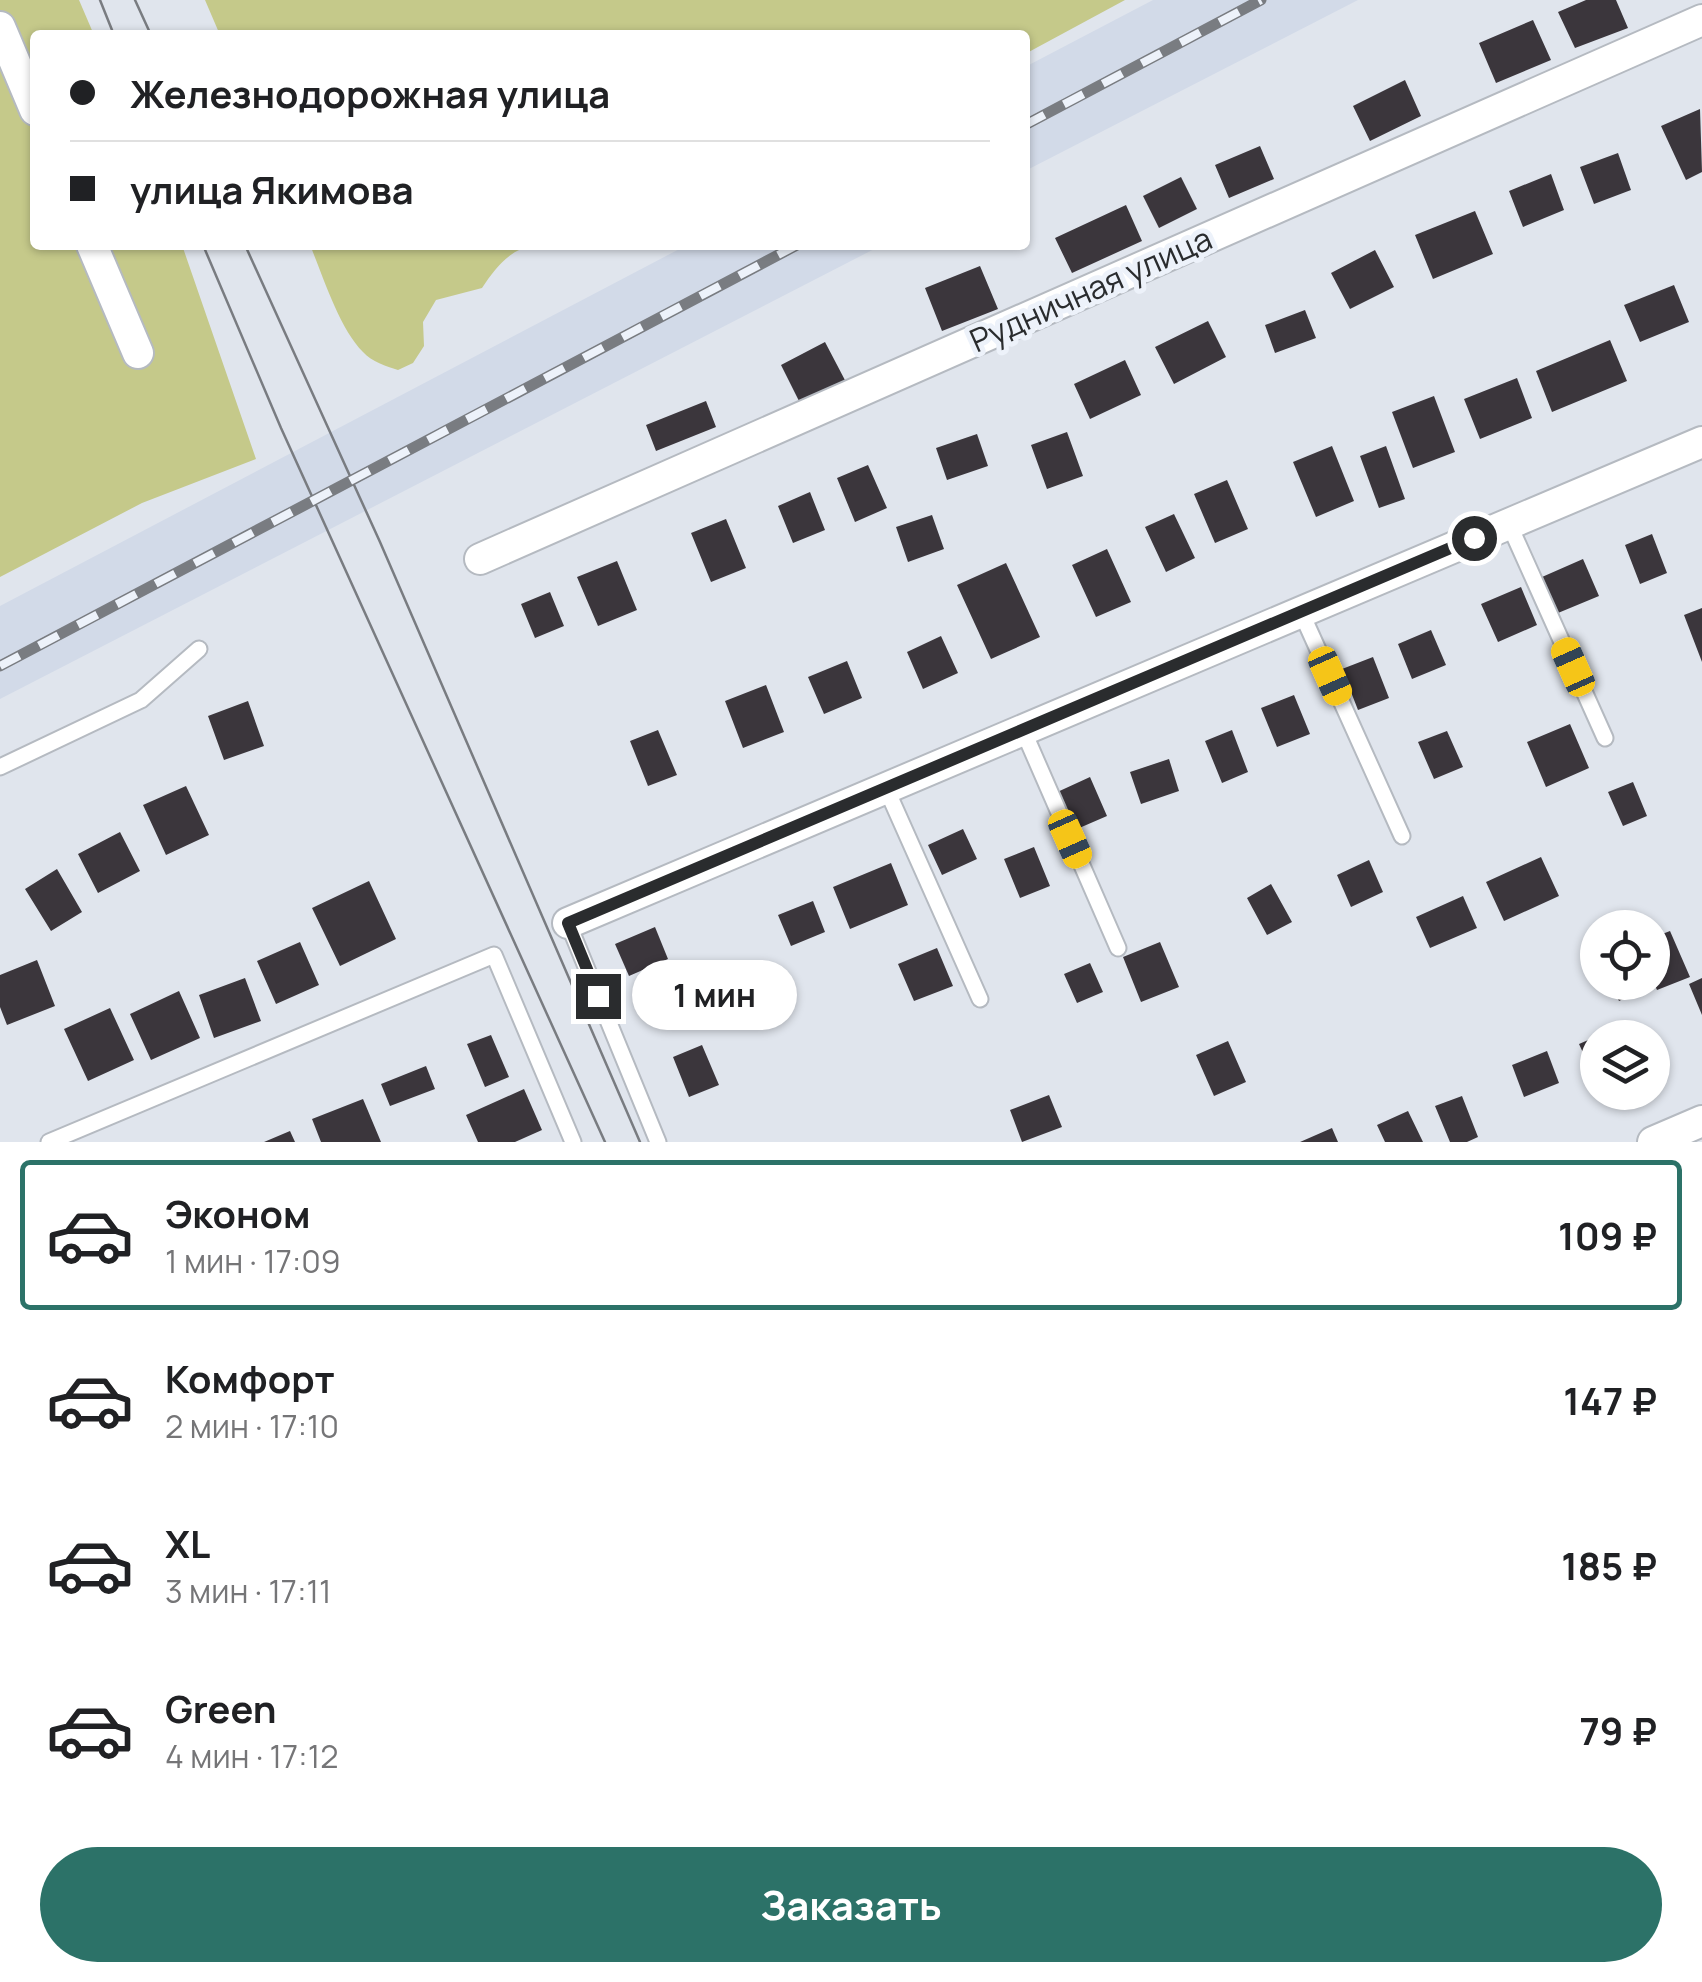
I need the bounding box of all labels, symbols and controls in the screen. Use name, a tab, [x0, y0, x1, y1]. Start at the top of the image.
text: Железнодорожная улица	[130, 67, 610, 119]
text: улица Якимова	[130, 163, 414, 215]
street label: Рудничная улица	[963, 216, 1218, 362]
route start	[1452, 516, 1497, 561]
car	[1547, 633, 1599, 701]
car	[1304, 642, 1356, 710]
car	[1044, 805, 1096, 873]
map controls	[1580, 910, 1670, 1110]
button: locate	[1580, 910, 1670, 1000]
callout: 1 мин	[633, 961, 798, 1031]
text: 1 мин	[673, 973, 756, 1017]
route end	[576, 974, 621, 1019]
button: layers	[1580, 1020, 1670, 1110]
text: Эконом	[165, 1187, 311, 1239]
icon: car	[45, 1190, 135, 1280]
text: 109 ₽	[1558, 1209, 1657, 1261]
text: 1 мин · 17:09	[165, 1239, 341, 1283]
text: Комфорт	[165, 1352, 335, 1404]
icon: car	[45, 1355, 135, 1445]
text: 147 ₽	[1563, 1374, 1657, 1426]
text: 2 мин · 17:10	[165, 1404, 339, 1448]
text: XL	[165, 1517, 210, 1569]
icon: car	[45, 1520, 135, 1610]
text: 185 ₽	[1561, 1539, 1657, 1591]
text: 3 мин · 17:11	[165, 1569, 331, 1613]
text: Green	[165, 1682, 277, 1734]
icon: car	[45, 1685, 135, 1775]
text: 79 ₽	[1579, 1704, 1657, 1756]
text: 4 мин · 17:12	[165, 1734, 338, 1778]
button: Заказать	[40, 1847, 1662, 1962]

